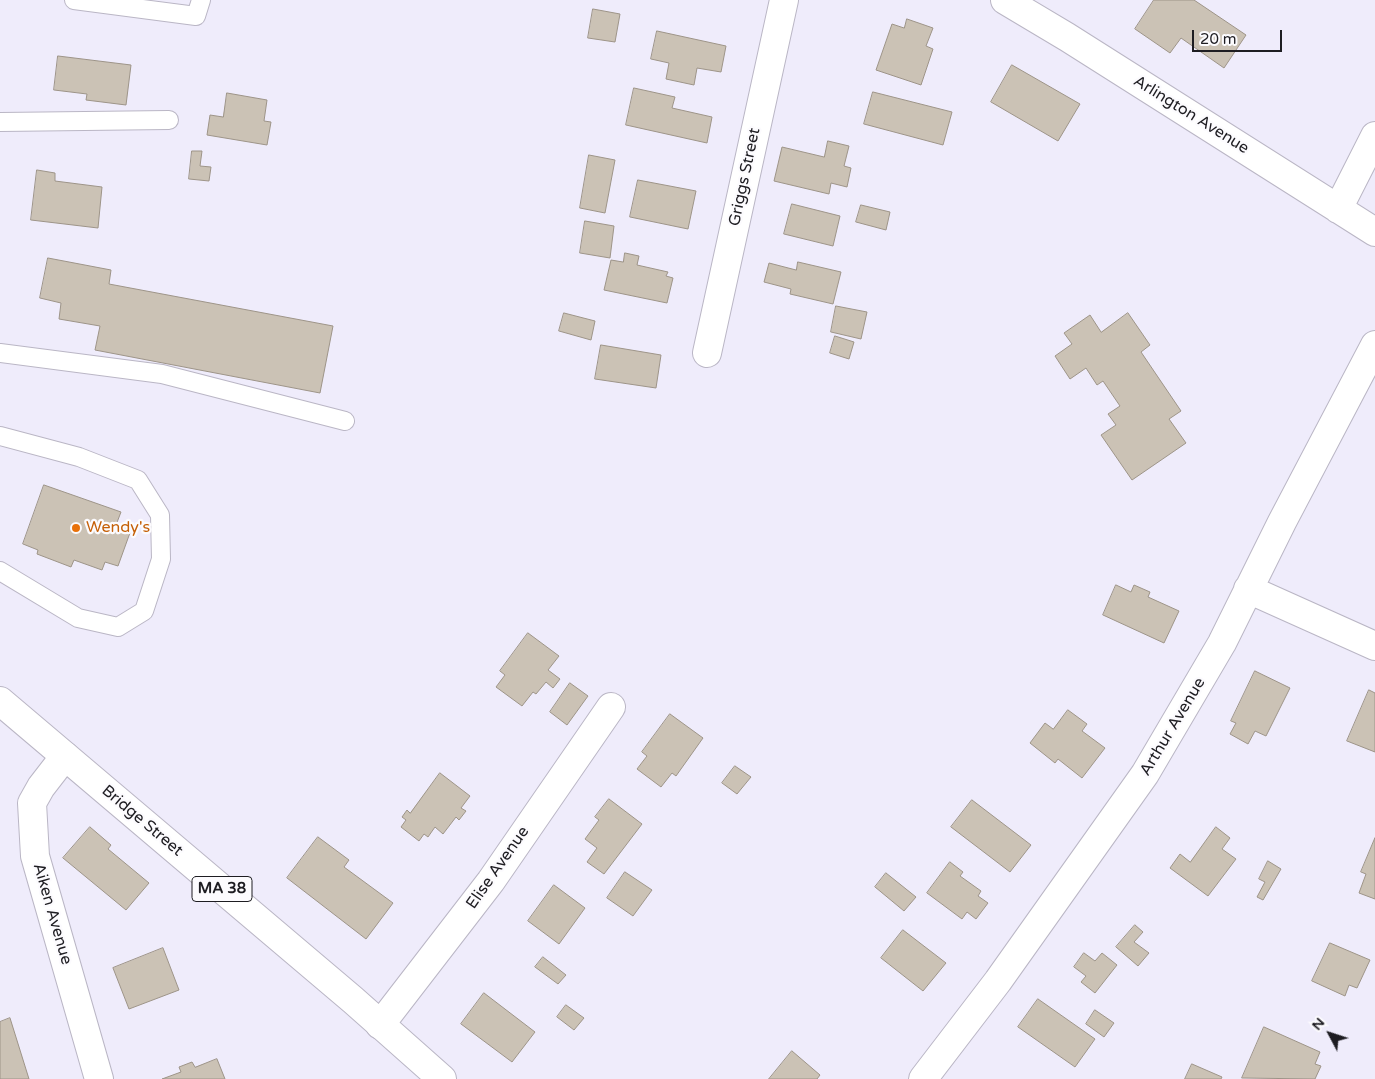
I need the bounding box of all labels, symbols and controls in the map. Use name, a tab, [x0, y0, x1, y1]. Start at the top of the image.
scale bar	[1195, 20, 1285, 52]
text: 20 m	[1200, 30, 1237, 48]
street label: Arlington Avenue	[1130, 72, 1252, 158]
street label: Griggs Street	[725, 126, 765, 228]
place label: Wendy's	[86, 518, 150, 538]
marker: Wendy's	[70, 522, 82, 534]
street label: Arthur Avenue	[1136, 674, 1210, 780]
street label: Bridge Street	[97, 781, 187, 861]
street label: Elise Avenue	[463, 823, 533, 913]
street label: Aiken Avenue	[28, 861, 76, 967]
road number: MA 38	[192, 876, 252, 902]
north arrow	[1305, 1009, 1355, 1059]
text: N	[1308, 1014, 1328, 1034]

